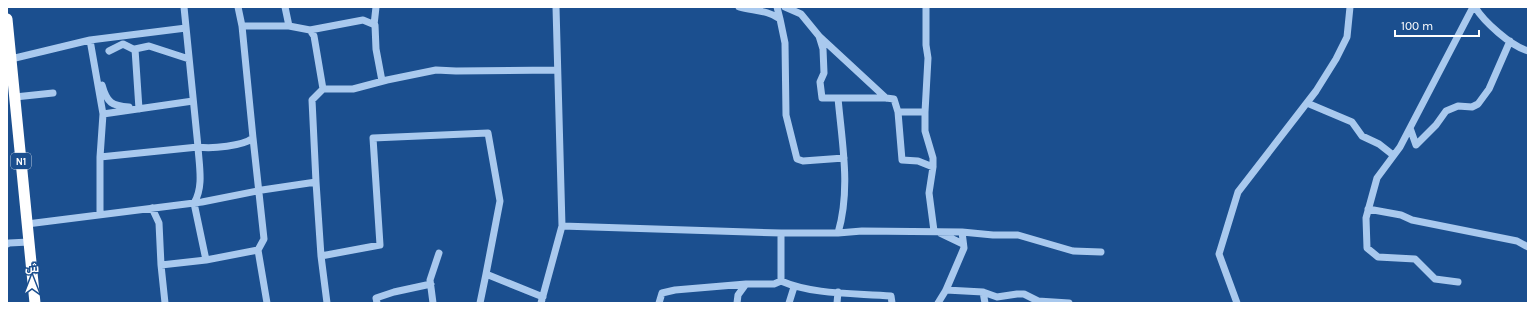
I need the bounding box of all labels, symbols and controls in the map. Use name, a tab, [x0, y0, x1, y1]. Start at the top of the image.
scale bar	[1395, 12, 1479, 38]
text: 100 m	[1401, 19, 1433, 33]
road number: N1	[11, 153, 31, 169]
north arrow	[12, 258, 52, 298]
text: ش	[25, 262, 39, 275]

